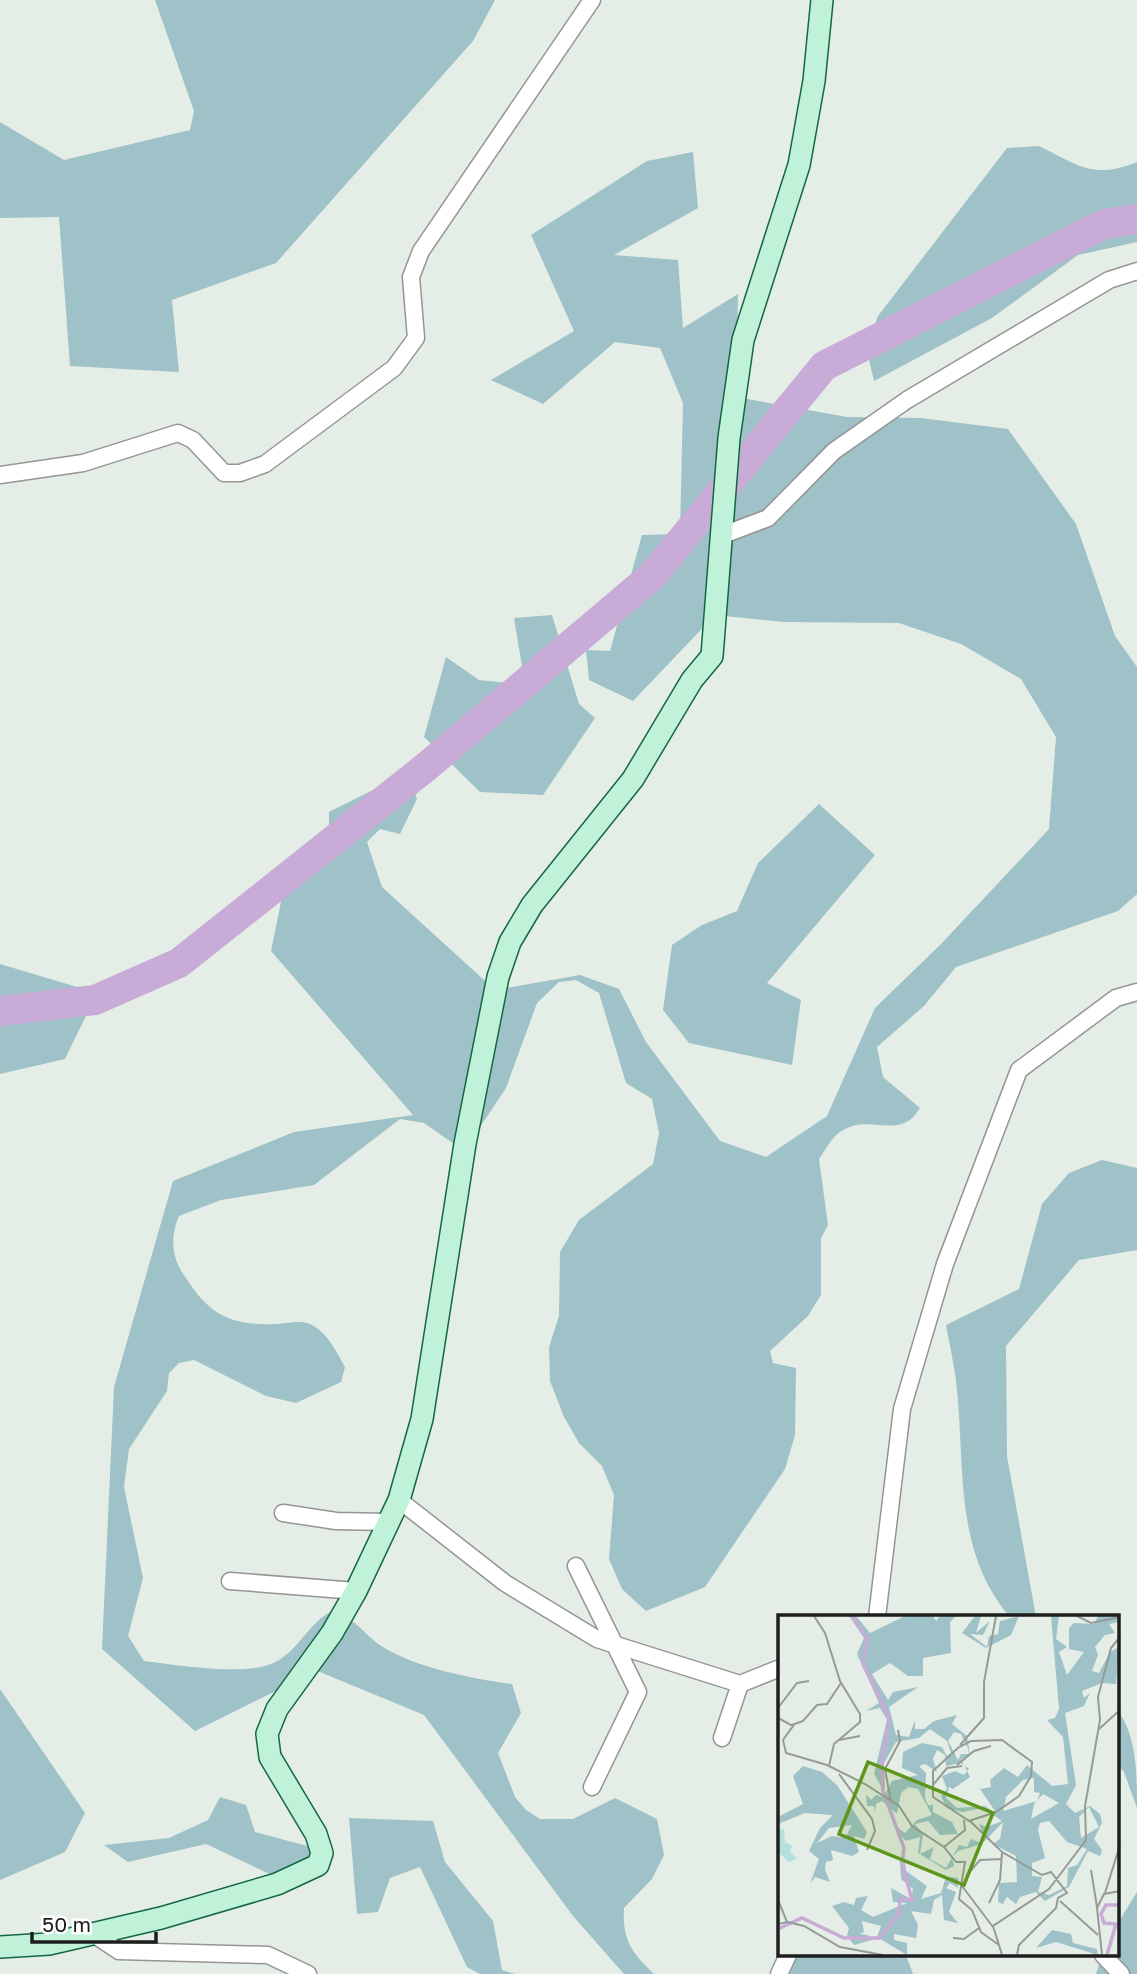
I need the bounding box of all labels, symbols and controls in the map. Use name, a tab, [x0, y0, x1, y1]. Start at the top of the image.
inset map	[778, 1615, 1120, 1956]
scale bar	[32, 1900, 156, 1944]
text: 50 m	[42, 1911, 91, 1937]

